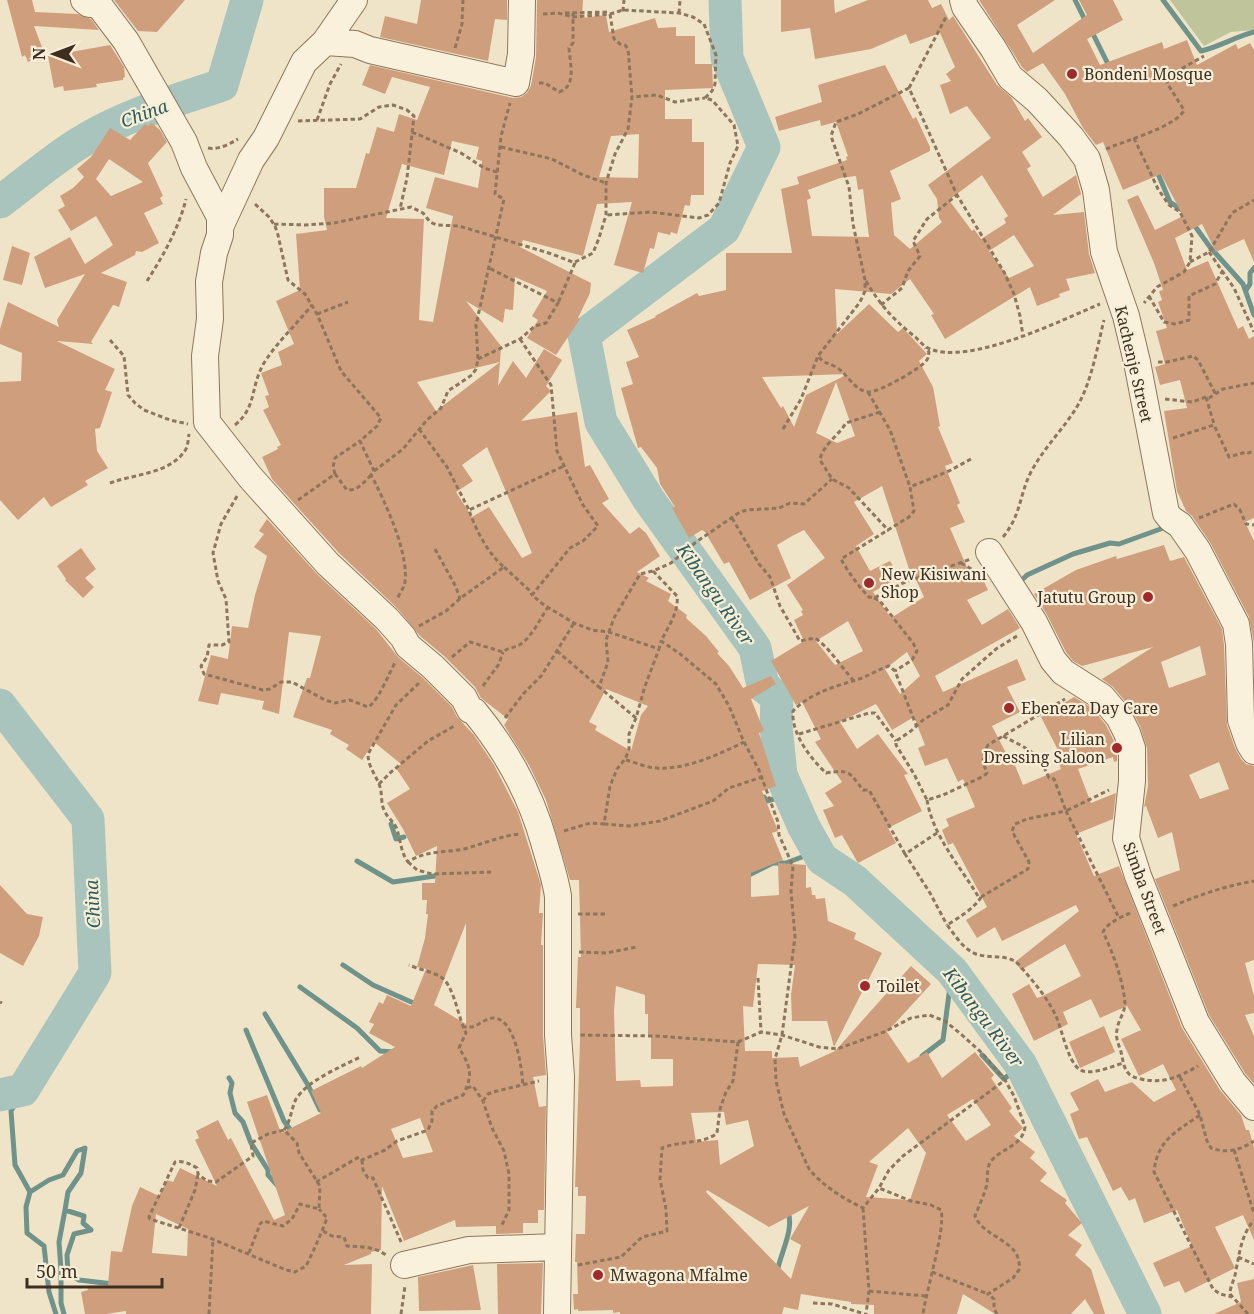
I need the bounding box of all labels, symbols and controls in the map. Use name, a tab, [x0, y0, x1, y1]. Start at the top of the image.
north arrow	[24, 24, 84, 84]
text: N	[28, 47, 50, 60]
place label: Bondeni Mosque	[1084, 63, 1212, 85]
marker: Bondeni Mosque	[1065, 67, 1079, 81]
water label: China	[117, 93, 172, 133]
street label: Kachenje Street	[1110, 303, 1158, 425]
water label: Kibangu River	[671, 537, 760, 650]
place label: New Kisiwani Shop	[881, 563, 987, 603]
marker: New Kisiwani Shop	[862, 576, 876, 590]
place label: Jatutu Group	[1036, 586, 1136, 608]
marker: Jatutu Group	[1141, 590, 1155, 604]
place label: Ebeneza Day Care	[1021, 697, 1158, 719]
marker: Ebeneza Day Care	[1002, 701, 1016, 715]
place label: Lilian Dressing Saloon	[983, 728, 1105, 768]
marker: Lilian Dressing Saloon	[1110, 741, 1124, 755]
street label: Simba Street	[1118, 839, 1172, 937]
water label: China	[79, 878, 105, 929]
water label: Kibangu River	[938, 961, 1030, 1072]
place label: Toilet	[877, 975, 920, 997]
marker: Toilet	[858, 979, 872, 993]
scale bar	[27, 1251, 162, 1289]
text: 50 m	[36, 1259, 78, 1283]
place label: Mwagona Mfalme	[610, 1264, 748, 1286]
marker: Mwagona Mfalme	[591, 1268, 605, 1282]

